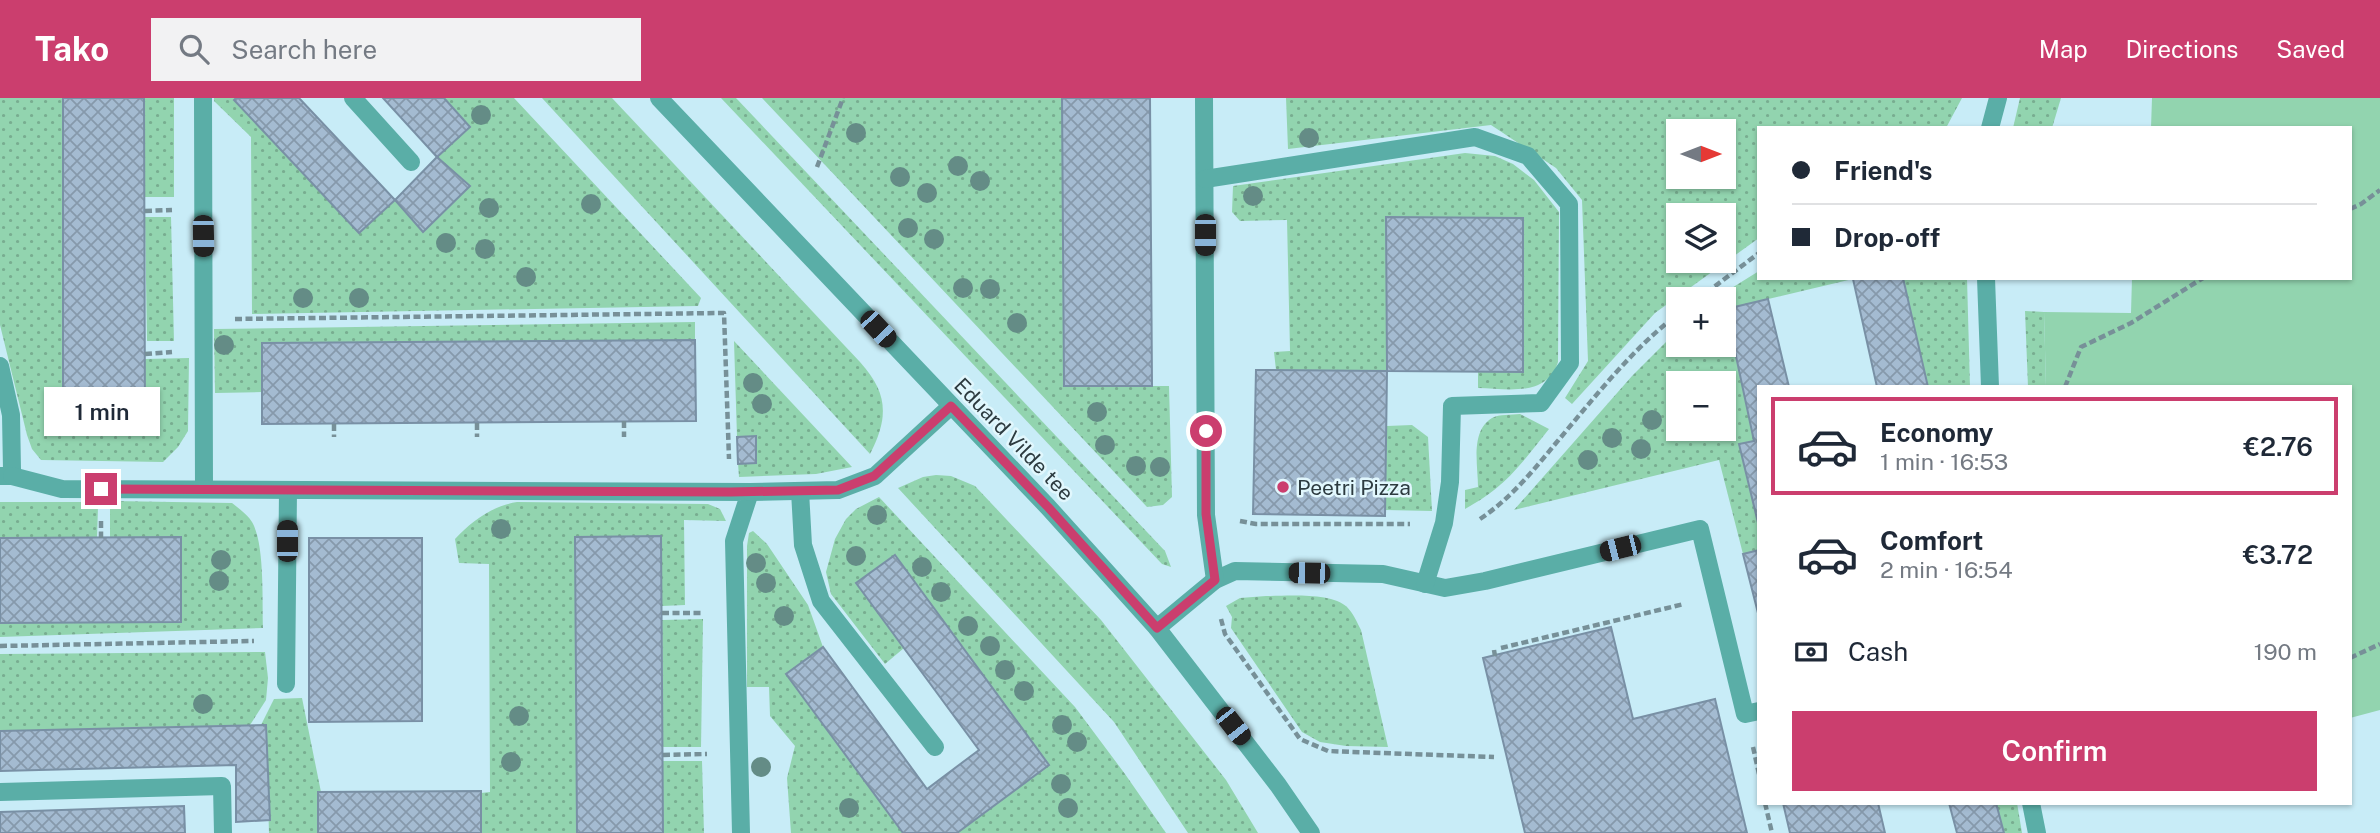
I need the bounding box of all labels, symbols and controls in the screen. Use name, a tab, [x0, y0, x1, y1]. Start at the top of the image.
search box	[151, 18, 641, 81]
text: Tako	[35, 30, 109, 68]
icon: search	[175, 30, 213, 68]
text: Search here	[231, 34, 377, 65]
text: Map	[2039, 35, 2088, 63]
text: Directions	[2126, 35, 2238, 63]
text: Saved	[2276, 35, 2345, 63]
north arrow	[1666, 119, 1736, 189]
map controls	[1666, 119, 1736, 441]
text: Friend's	[1834, 155, 1933, 186]
button: layers	[1666, 203, 1736, 273]
car	[1195, 214, 1216, 256]
car	[193, 215, 214, 257]
text: Drop-off	[1834, 222, 1940, 253]
button: +	[1666, 287, 1736, 357]
car	[856, 306, 901, 352]
button: −	[1666, 371, 1736, 441]
street label: Eduard Vilde tee	[949, 372, 1079, 506]
callout: 1 min	[43, 388, 159, 436]
text: 1 min	[75, 398, 129, 425]
route start	[1190, 415, 1222, 447]
icon: car	[1796, 415, 1859, 478]
text: Economy	[1880, 417, 1993, 448]
text: €2.76	[2244, 431, 2313, 462]
text: 1 min · 16:53	[1880, 448, 2008, 475]
route end	[85, 473, 117, 505]
place label: Peetri Pizza	[1297, 475, 1411, 500]
marker: Peetri Pizza	[1275, 479, 1291, 495]
car	[277, 520, 298, 562]
icon: car	[1796, 523, 1859, 586]
text: Comfort	[1880, 525, 1983, 556]
car	[1598, 533, 1643, 563]
text: €3.72	[2243, 539, 2313, 570]
text: 2 min · 16:54	[1880, 556, 2013, 583]
car	[1288, 562, 1331, 584]
icon: cash	[1792, 633, 1830, 671]
text: Cash	[1848, 636, 1908, 667]
text: 190 m	[2254, 638, 2317, 665]
car	[1212, 703, 1255, 749]
button: Confirm	[1792, 711, 2317, 791]

